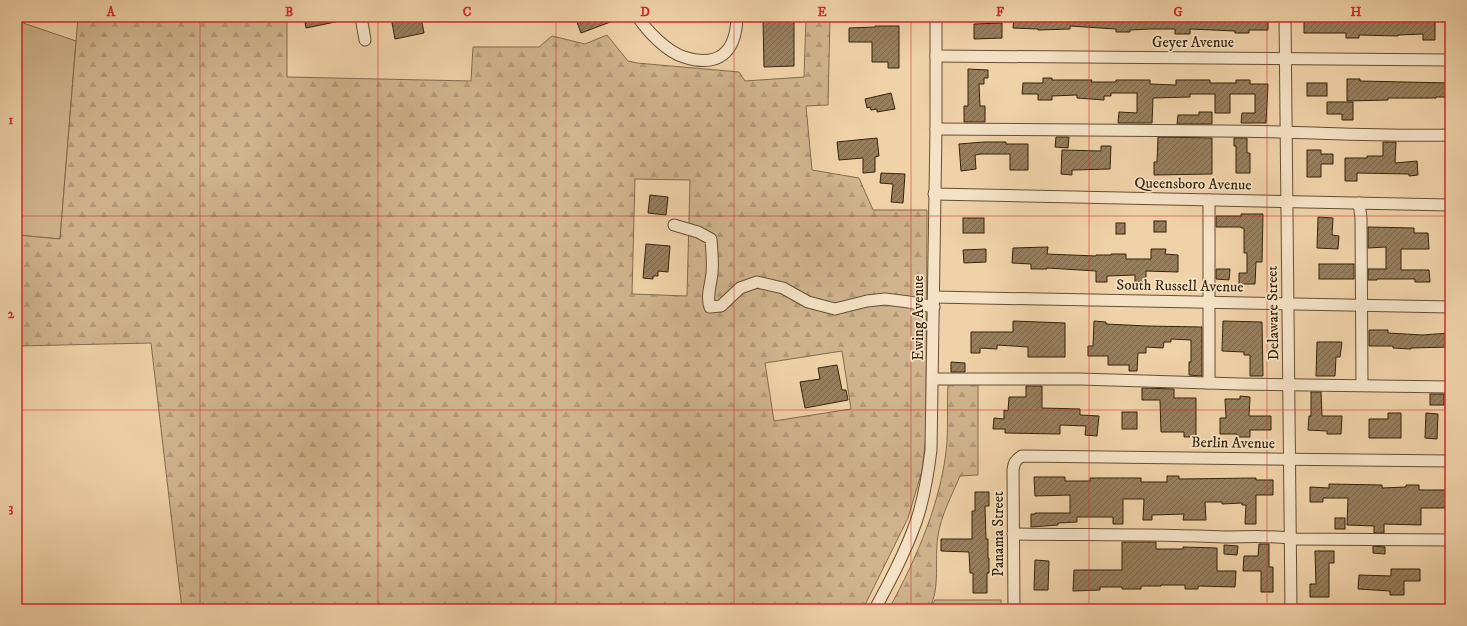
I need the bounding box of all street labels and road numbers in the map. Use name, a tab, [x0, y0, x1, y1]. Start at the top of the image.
street label: Geyer Avenue	[1152, 33, 1234, 52]
street label: Queensboro Avenue	[1134, 173, 1252, 195]
street label: Delaware Street	[1263, 265, 1283, 360]
street label: Ewing Avenue	[909, 275, 928, 361]
street label: South Russell Avenue	[1116, 275, 1244, 297]
street label: Berlin Avenue	[1191, 433, 1275, 453]
street label: Panama Street	[989, 491, 1008, 577]

